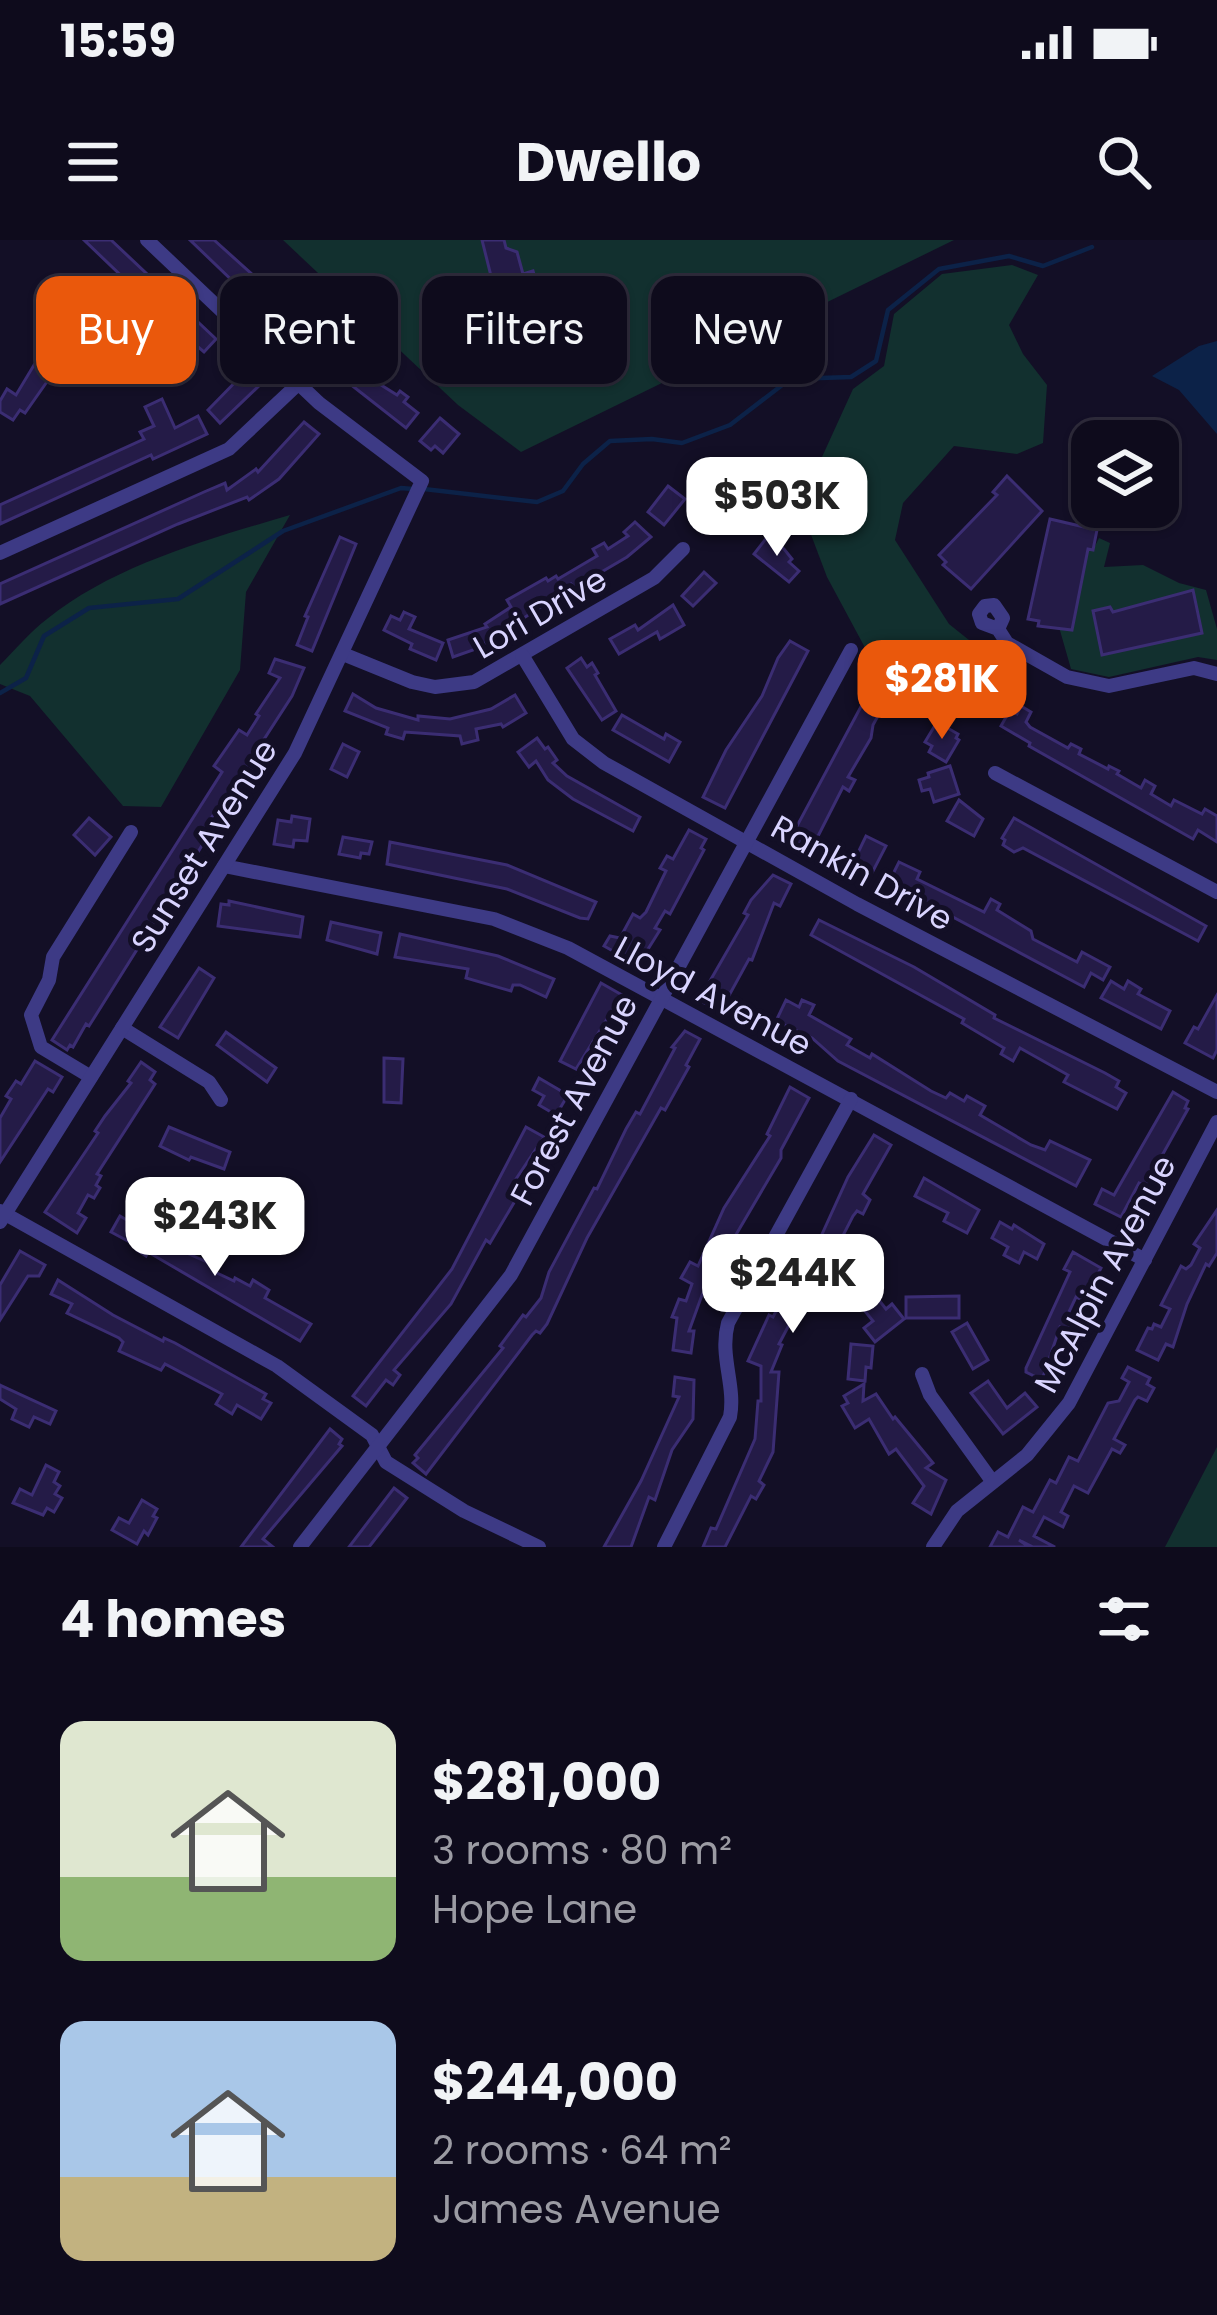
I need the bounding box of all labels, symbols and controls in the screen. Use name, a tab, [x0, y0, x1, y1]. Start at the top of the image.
text: 15:59	[60, 10, 176, 73]
text: Dwello	[516, 124, 701, 200]
icon: menu	[60, 129, 126, 195]
icon: search	[1091, 129, 1157, 195]
chip: Buy	[36, 276, 196, 384]
chip: Rent	[220, 276, 398, 384]
chip: Filters	[422, 276, 627, 384]
chip: New	[651, 276, 825, 384]
map controls	[1071, 420, 1179, 528]
button: layers	[1071, 420, 1179, 528]
pin: $503K	[693, 457, 861, 559]
text: $503K	[713, 468, 841, 523]
street label: Lori Drive	[464, 556, 616, 670]
pin: $281K	[858, 640, 1026, 742]
text: $281K	[884, 651, 1000, 706]
street label: Sunset Avenue	[119, 730, 289, 962]
street label: Rankin Drive	[763, 804, 961, 942]
street label: Lloyd Avenue	[606, 924, 820, 1068]
street label: Forest Avenue	[499, 986, 649, 1214]
street label: McAlpin Avenue	[1022, 1147, 1188, 1401]
pin: $243K	[131, 1177, 299, 1279]
text: $243K	[152, 1188, 278, 1243]
pin: $244K	[709, 1234, 877, 1336]
text: $244K	[729, 1245, 857, 1300]
text: 4 homes	[60, 1583, 286, 1655]
icon: filters	[1091, 1586, 1157, 1652]
text: $281,000	[432, 1746, 661, 1818]
icon: home	[156, 1769, 300, 1913]
text: 3 rooms · 80 m²	[432, 1823, 732, 1878]
text: Hope Lane	[432, 1882, 637, 1937]
text: $244,000	[432, 2046, 678, 2118]
icon: home	[156, 2069, 300, 2213]
text: 2 rooms · 64 m²	[432, 2123, 732, 2178]
text: James Avenue	[432, 2182, 721, 2237]

